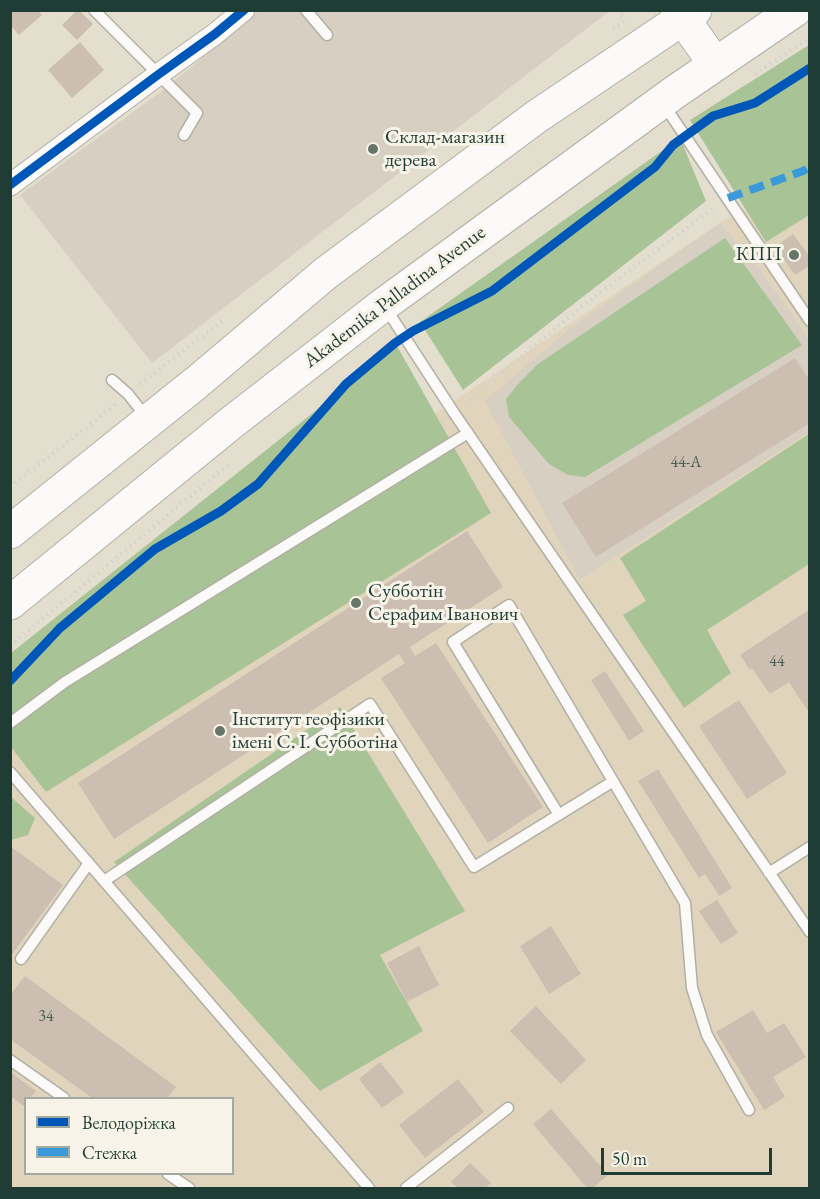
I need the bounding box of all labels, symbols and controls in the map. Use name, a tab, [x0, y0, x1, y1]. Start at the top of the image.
place label: Склад-магазин дерева	[385, 126, 505, 173]
marker: Склад-магазин дерева	[366, 142, 380, 156]
street label: Akademika Palladina Avenue	[299, 221, 491, 373]
place label: КПП	[736, 243, 782, 267]
marker: КПП	[787, 248, 801, 262]
house number: 44-А	[671, 453, 701, 473]
place label: Субботін Серафим Іванович	[368, 580, 518, 627]
marker: Субботін Серафим Іванович	[349, 596, 363, 610]
house number: 44	[769, 652, 785, 672]
place label: Інститут геофізики імені С. І. Субботіна	[232, 708, 398, 755]
marker: Інститут геофізики імені С. І. Субботіна	[213, 724, 227, 738]
house number: 34	[38, 1007, 54, 1027]
legend	[24, 1097, 234, 1175]
text: Велодоріжка	[82, 1111, 176, 1134]
scale bar	[604, 1136, 775, 1174]
text: Стежка	[82, 1141, 137, 1164]
text: 50 m	[612, 1147, 647, 1170]

